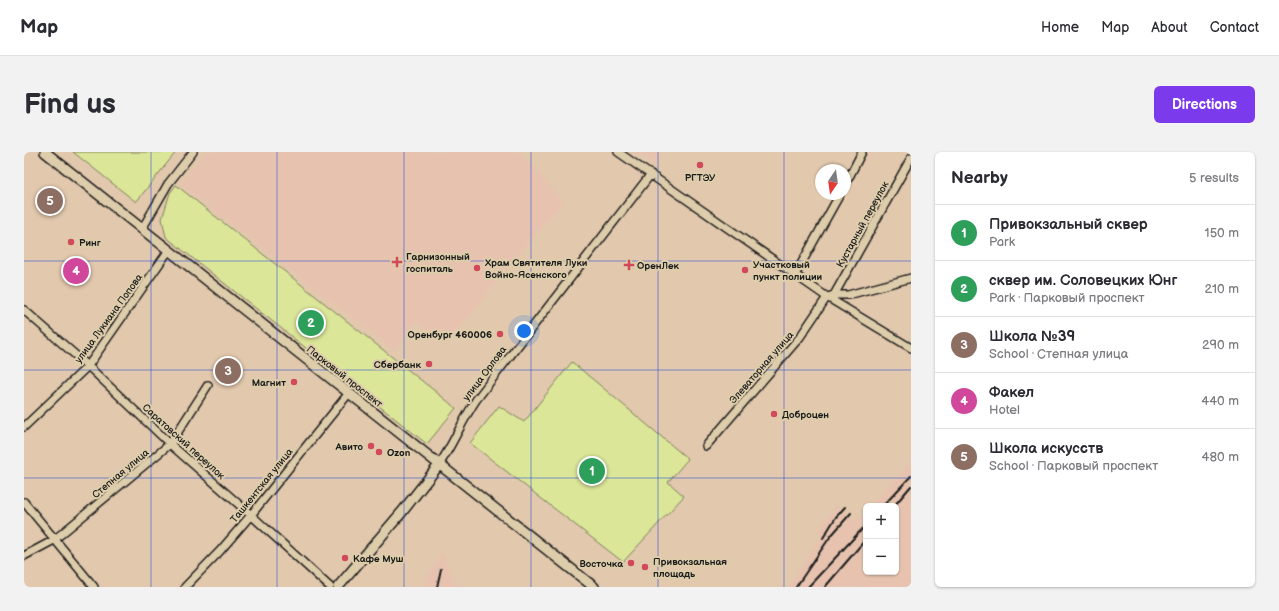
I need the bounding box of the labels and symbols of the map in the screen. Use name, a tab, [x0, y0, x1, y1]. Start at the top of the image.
marker: РГТЭУ	[695, 160, 705, 170]
north arrow	[815, 164, 851, 200]
place label: РГТЭУ	[685, 172, 716, 184]
street label: Кустарный переулок	[834, 179, 892, 270]
pin: 5	[37, 186, 63, 216]
marker: Ринг	[66, 237, 76, 247]
place label: Ринг	[79, 237, 101, 249]
place label: Гарнизонный госпиталь	[406, 251, 470, 275]
pin: 4	[63, 256, 89, 286]
marker: Гарнизонный госпиталь	[391, 256, 403, 268]
place label: Храм Святителя Луки Войно-Ясенского	[484, 257, 588, 281]
place label: Участковый пункт полиции	[753, 259, 823, 283]
marker: ОренЛек	[624, 260, 634, 270]
place label: ОренЛек	[637, 260, 680, 272]
marker: Храм Святителя Луки Войно-Ясенского	[472, 263, 482, 273]
marker: Участковый пункт полиции	[740, 265, 750, 275]
street label: улица Лукиана Попова	[72, 272, 145, 366]
pin: 2	[298, 308, 324, 338]
your location	[514, 321, 534, 341]
place label: Оренбург 460006	[407, 329, 492, 341]
marker: Оренбург 460006	[495, 329, 505, 339]
street label: Элеваторная улица	[727, 329, 797, 406]
street label: Парковый проспект	[304, 343, 385, 410]
street label: улица Орлова	[460, 344, 509, 403]
pin: 3	[215, 356, 241, 386]
place label: Сбербанк	[374, 359, 422, 371]
marker: Сбербанк	[424, 359, 434, 369]
place label: Магнит	[252, 377, 286, 389]
marker: Магнит	[289, 377, 299, 387]
street label: Саратовский переулок	[140, 402, 228, 482]
marker: Доброцен	[769, 409, 779, 419]
place label: Доброцен	[782, 409, 829, 421]
place label: Авито	[335, 441, 364, 453]
marker: Авито	[366, 441, 376, 451]
street label: Ташкентская улица	[228, 446, 296, 525]
street label: Степная улица	[90, 447, 151, 501]
marker: Ozon	[374, 447, 384, 457]
place label: Ozon	[387, 447, 411, 459]
pin: 1	[579, 456, 605, 486]
marker: Кафе Муш	[340, 553, 350, 563]
place label: Кафе Муш	[353, 553, 404, 565]
place label: Привокзальная площадь	[653, 556, 727, 580]
place label: Восточка	[579, 558, 623, 570]
marker: Восточка	[626, 558, 636, 568]
marker: Привокзальная площадь	[640, 562, 650, 572]

